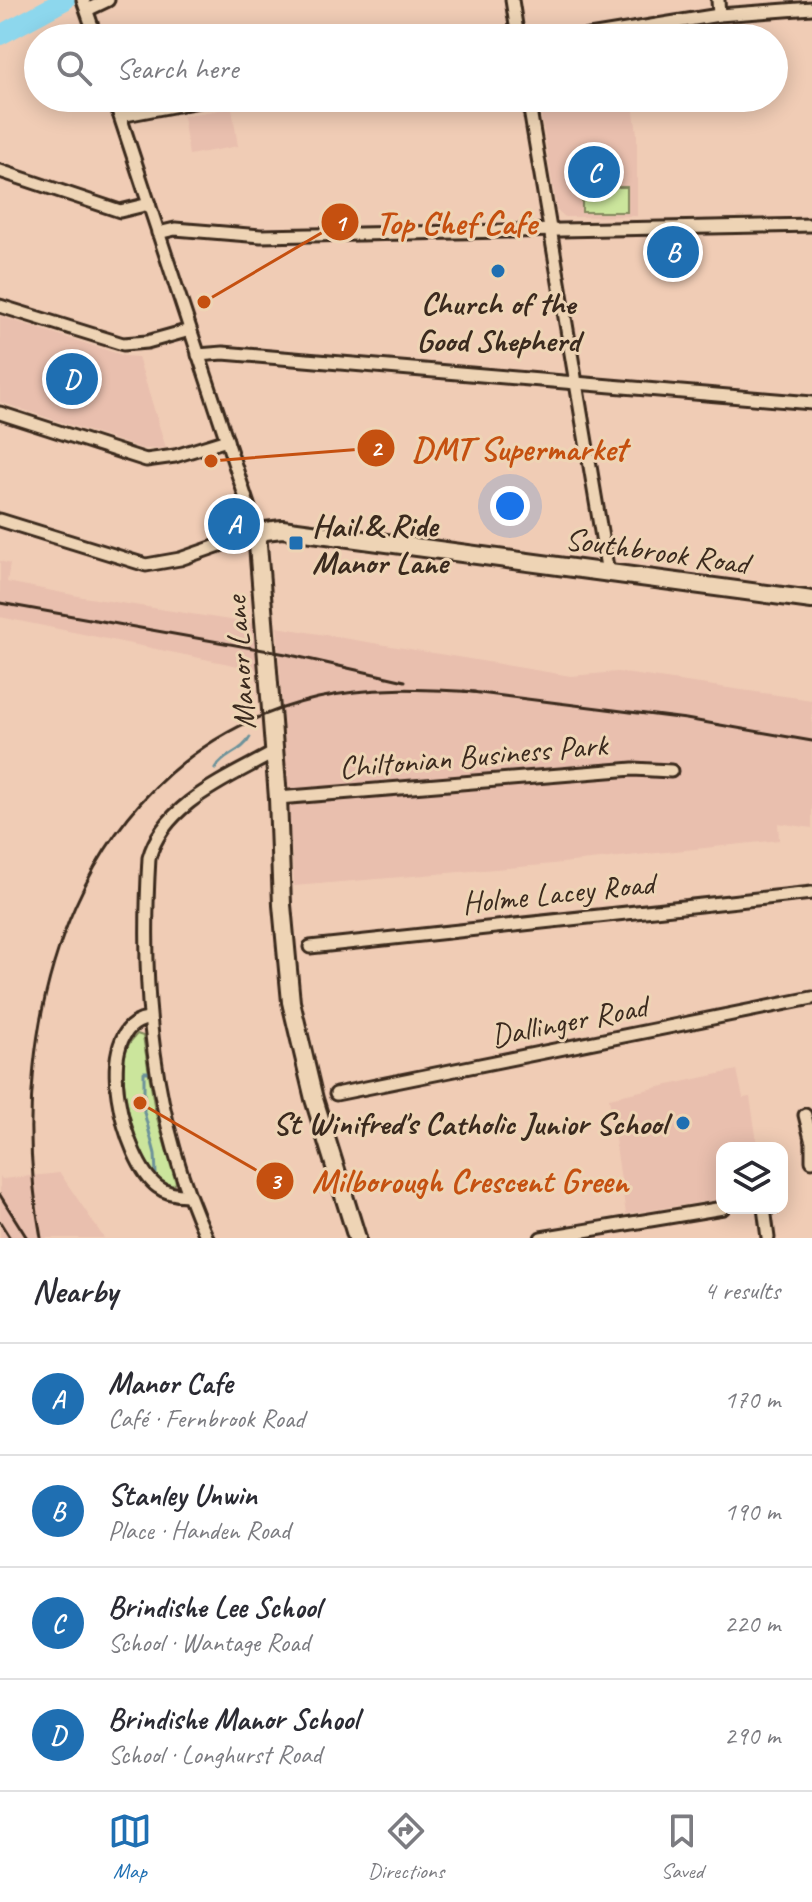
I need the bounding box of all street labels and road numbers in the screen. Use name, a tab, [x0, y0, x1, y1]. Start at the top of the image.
street label: Southbrook Road	[563, 518, 756, 585]
street label: Manor Lane	[215, 592, 265, 731]
street label: Chiltonian Business Park	[337, 724, 611, 788]
street label: Holme Lacey Road	[460, 862, 661, 923]
street label: Dallinger Road	[487, 985, 655, 1056]

